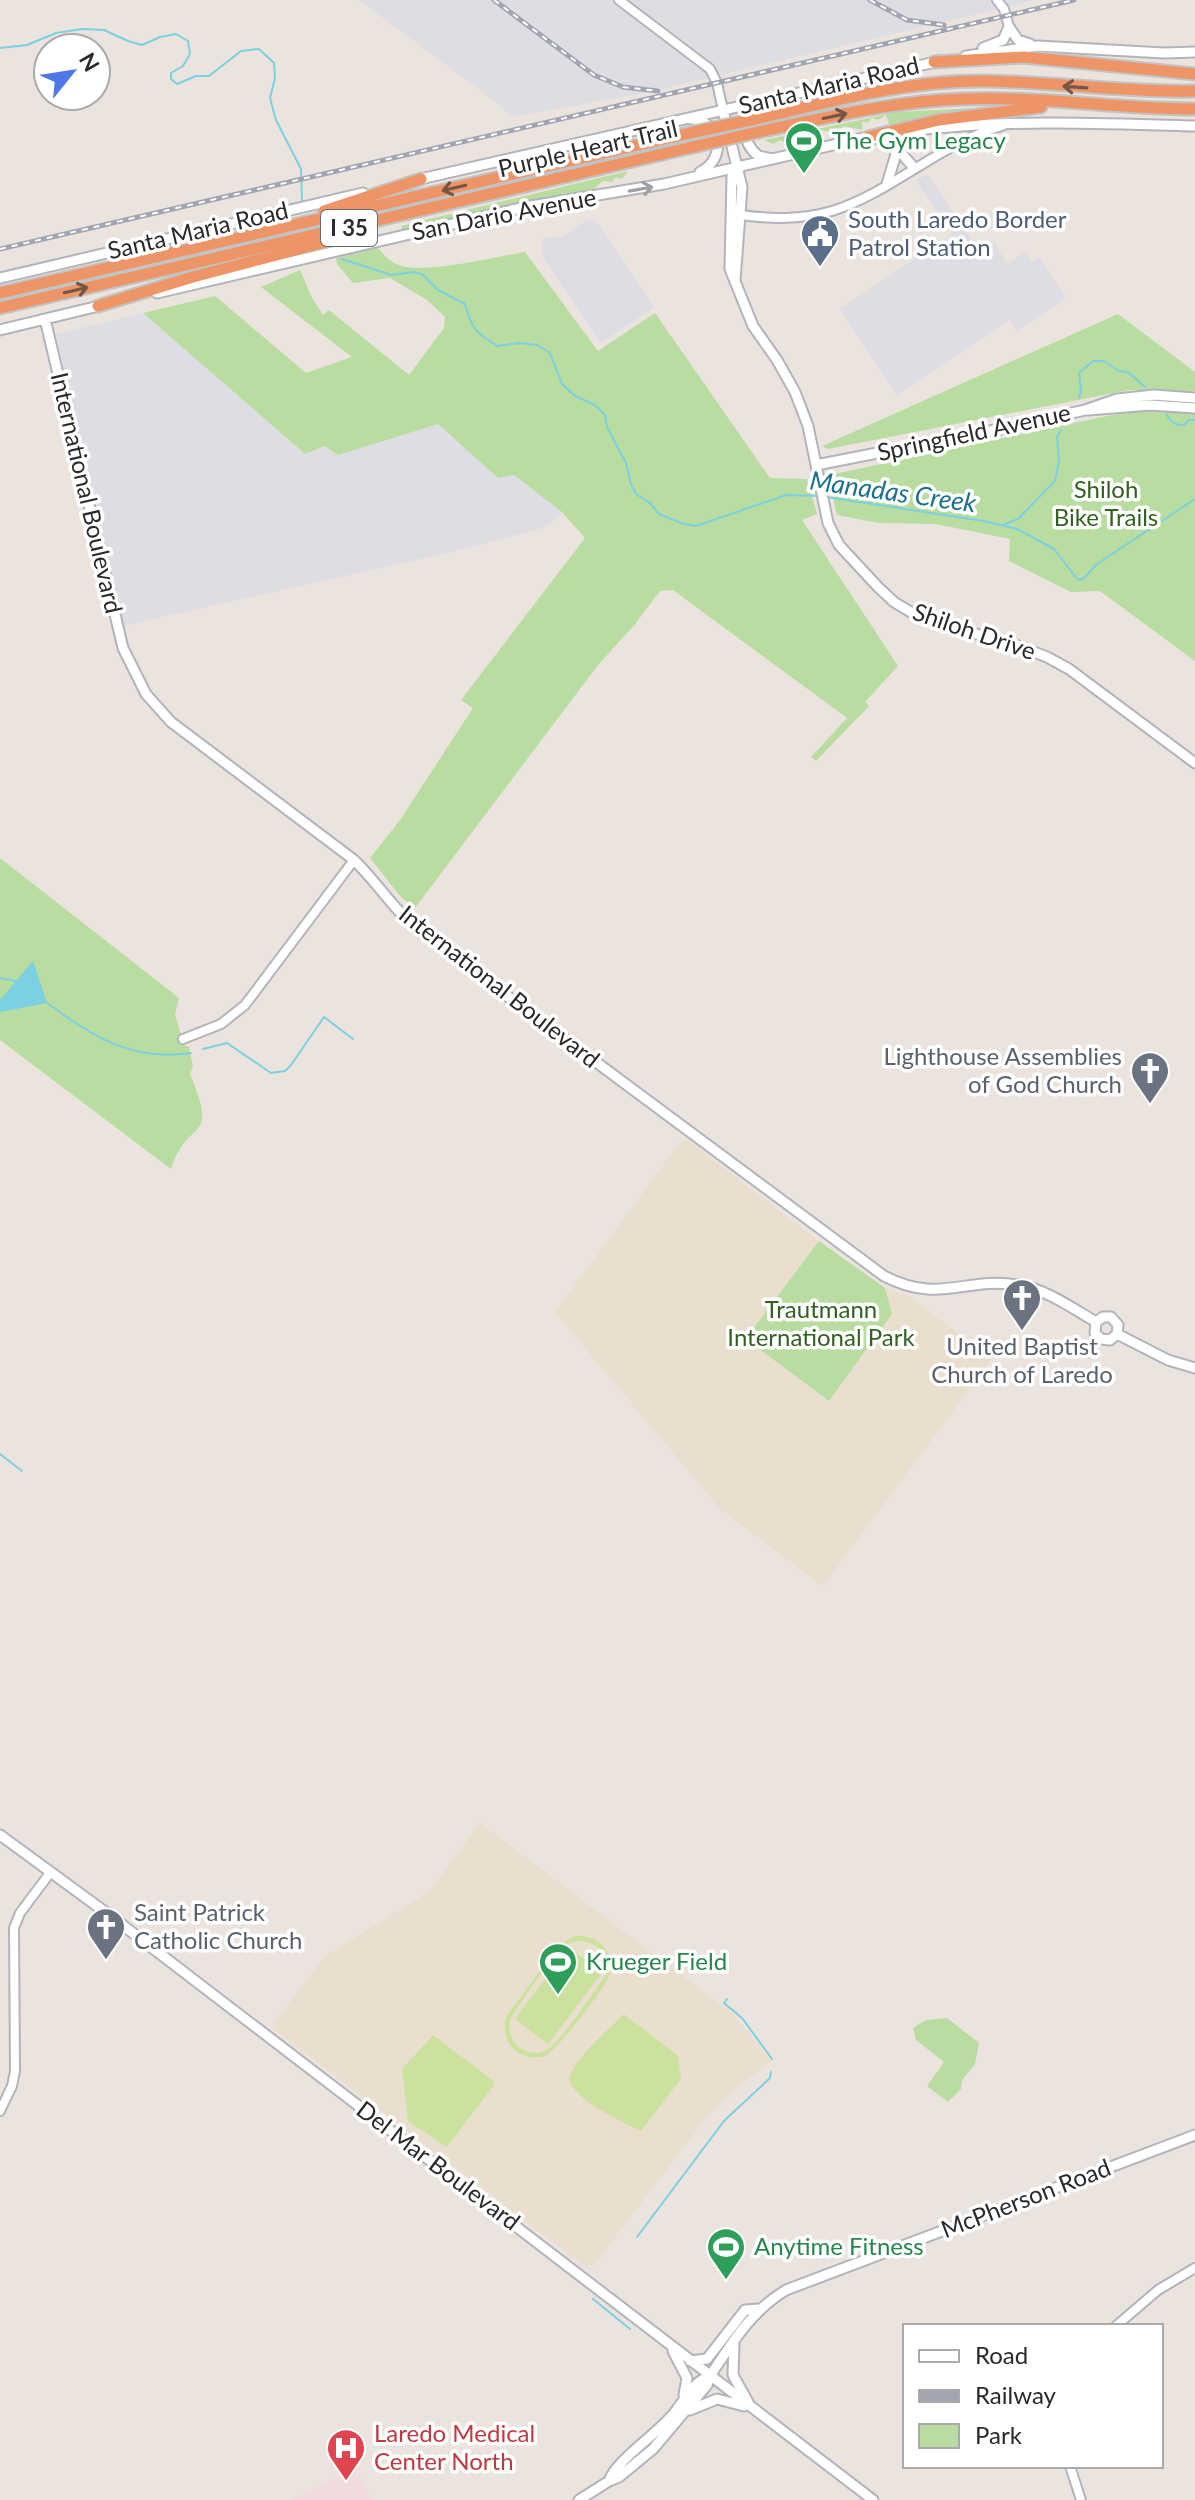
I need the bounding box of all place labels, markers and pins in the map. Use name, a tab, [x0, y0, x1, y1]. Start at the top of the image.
sports icon: The Gym Legacy	[783, 120, 825, 175]
place label: The Gym Legacy	[832, 125, 1006, 154]
place label: South Laredo Border Patrol Station	[848, 204, 1067, 261]
public building icon: South Laredo Border Patrol Station	[799, 213, 841, 268]
place label: Lighthouse Assemblies of God Church	[883, 1041, 1122, 1098]
church icon: Lighthouse Assemblies of God Church	[1129, 1050, 1171, 1105]
church icon: United Baptist Church of Laredo	[1001, 1277, 1043, 1332]
place label: United Baptist Church of Laredo	[931, 1331, 1113, 1388]
place label: Saint Patrick Catholic Church	[134, 1897, 302, 1954]
church icon: Saint Patrick Catholic Church	[85, 1906, 127, 1961]
sports icon: Krueger Field	[537, 1941, 579, 1996]
place label: Krueger Field	[586, 1946, 727, 1975]
sports icon: Anytime Fitness	[705, 2226, 747, 2281]
place label: Anytime Fitness	[754, 2231, 924, 2260]
place label: Laredo Medical Center North	[374, 2418, 535, 2475]
hospital icon: Laredo Medical Center North	[325, 2427, 367, 2482]

